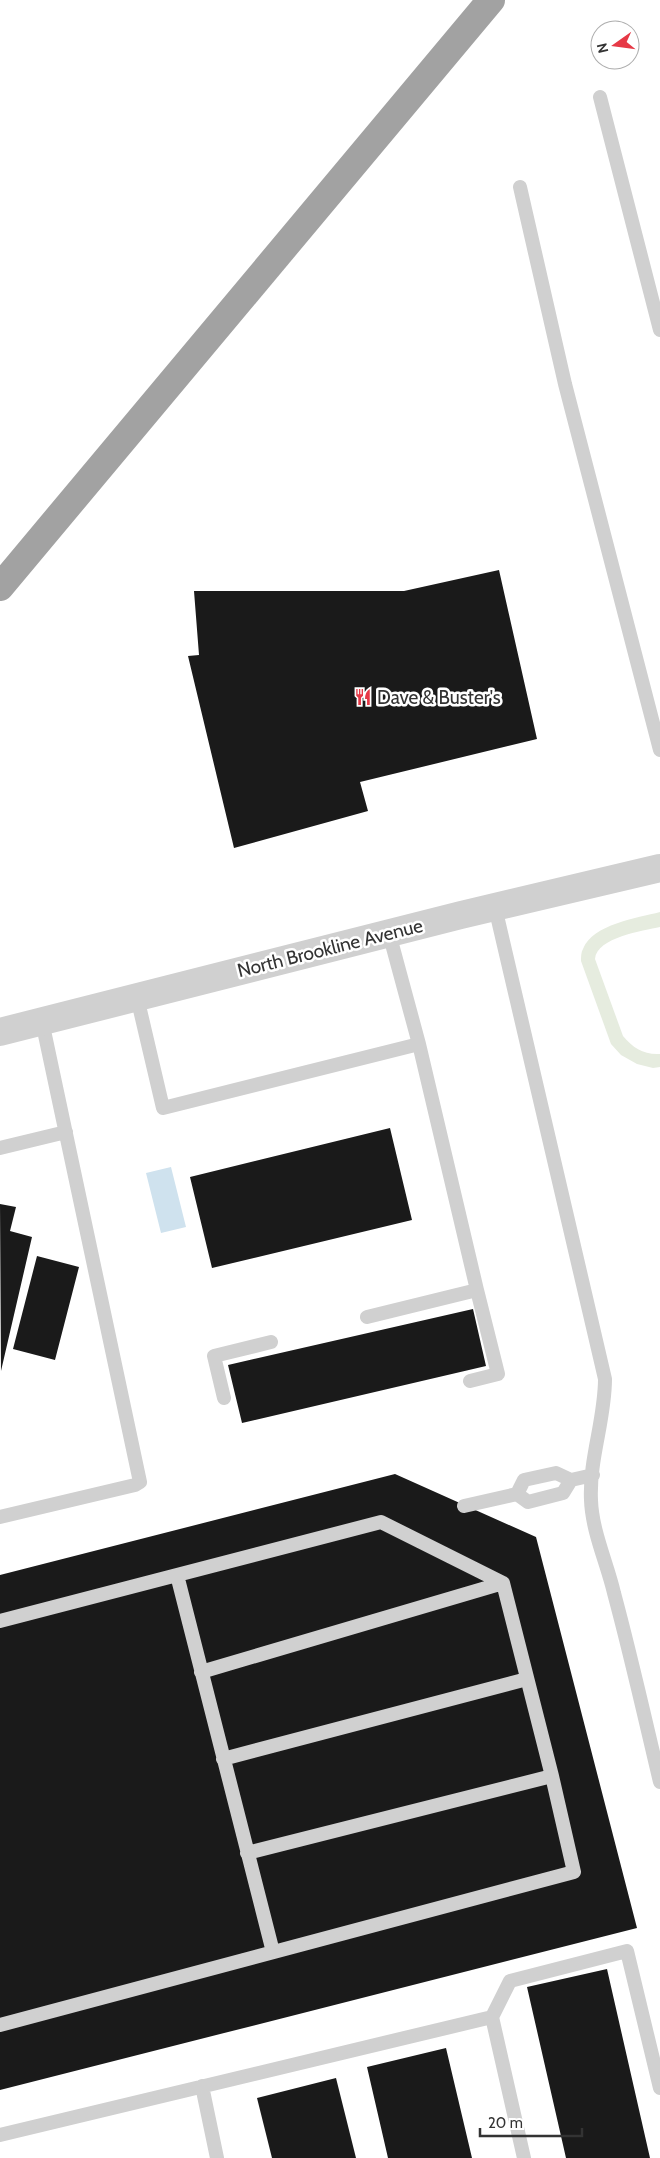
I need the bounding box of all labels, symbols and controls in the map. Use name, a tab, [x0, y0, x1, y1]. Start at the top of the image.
north arrow	[590, 20, 640, 70]
text: N	[592, 41, 612, 55]
place label: Dave & Buster's	[377, 686, 501, 709]
restaurant icon: Dave & Buster's	[353, 687, 373, 707]
street label: North Brookline Avenue	[235, 914, 425, 982]
scale bar	[480, 2106, 582, 2138]
text: 20 m	[488, 2114, 523, 2132]

